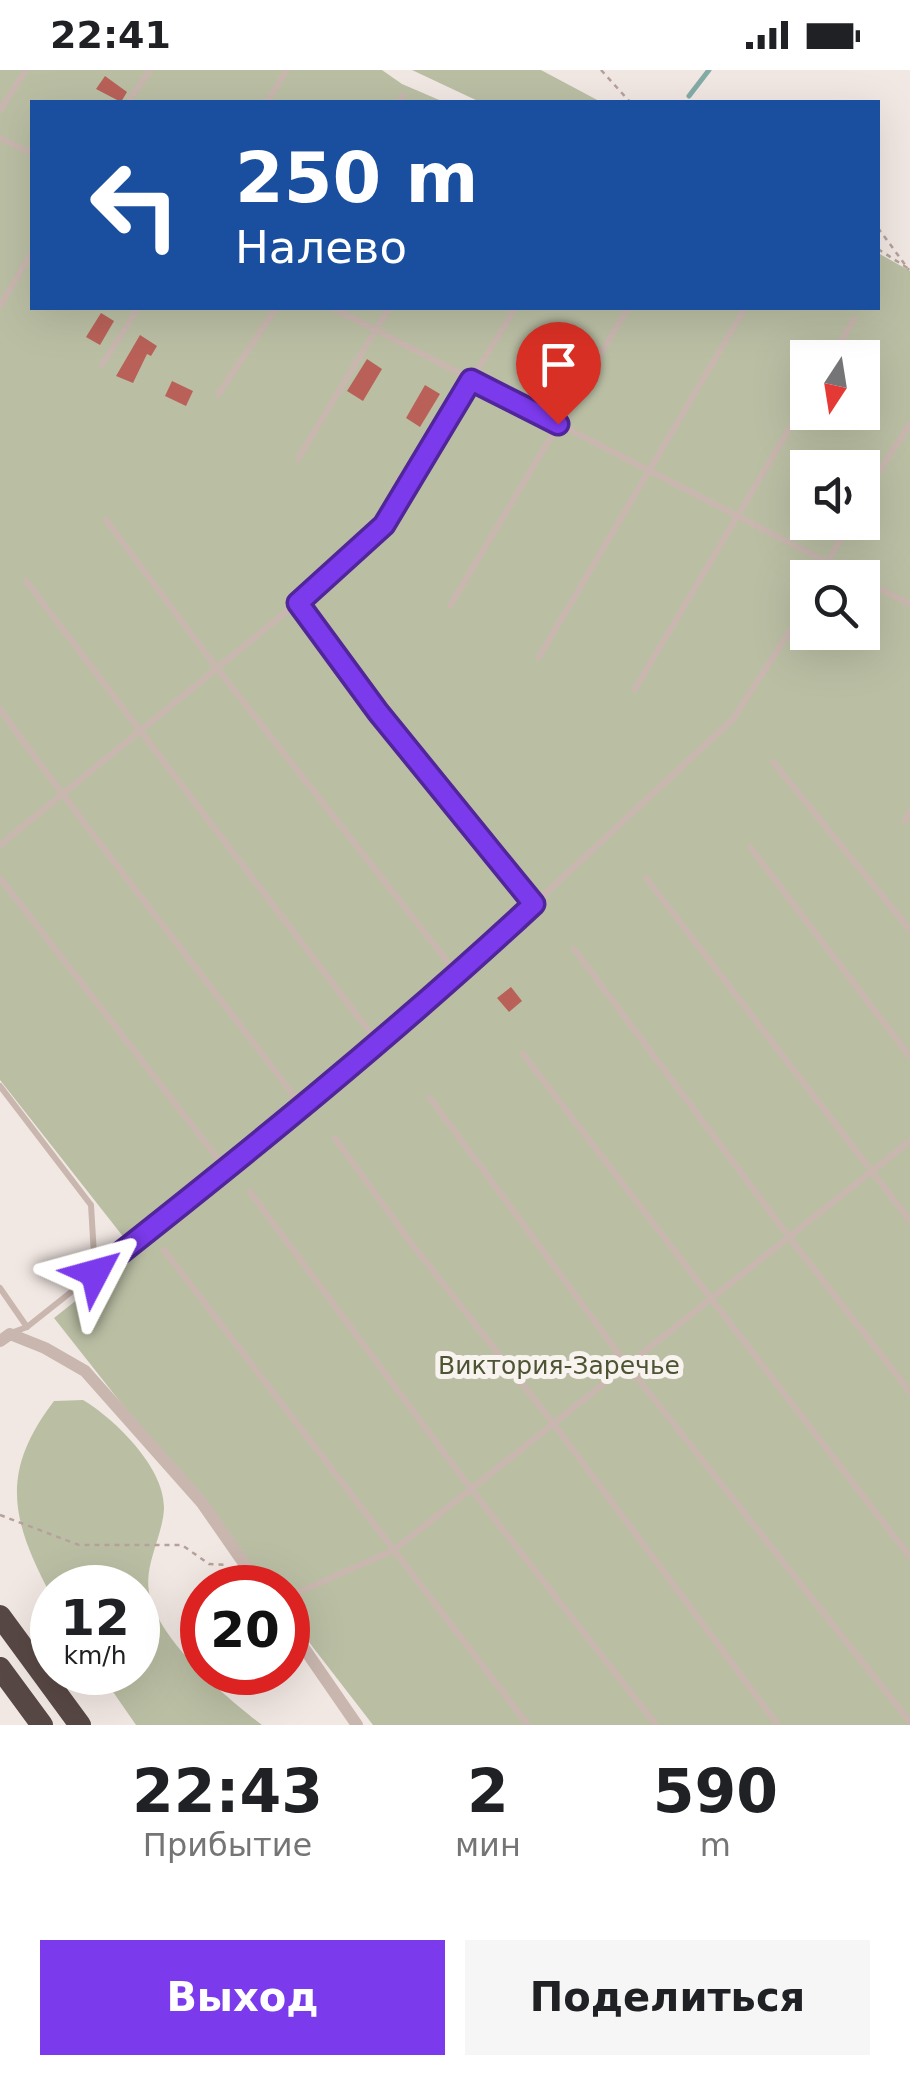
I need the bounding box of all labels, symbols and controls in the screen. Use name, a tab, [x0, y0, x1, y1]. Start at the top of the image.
text: 22:41	[50, 13, 171, 57]
text: 250 m	[235, 137, 478, 219]
icon: left	[70, 140, 200, 270]
text: Налево	[235, 221, 407, 274]
pin	[516, 322, 601, 425]
icon: arrive	[531, 337, 586, 392]
north arrow	[790, 340, 880, 430]
map controls	[790, 340, 880, 650]
button: sound	[790, 450, 880, 540]
button: search	[790, 560, 880, 650]
position arrow	[43, 1221, 147, 1325]
park label: Виктория-Заречье	[438, 1351, 680, 1380]
speed limit sign: 20	[180, 1565, 310, 1695]
text: 12	[60, 1589, 130, 1647]
text: km/h	[63, 1641, 127, 1670]
text: 22:43	[132, 1756, 323, 1826]
text: 2	[467, 1756, 509, 1826]
text: 590	[653, 1756, 778, 1826]
text: Прибытие	[143, 1826, 312, 1864]
text: мин	[455, 1826, 521, 1864]
text: m	[700, 1826, 731, 1864]
button: Выход	[40, 1940, 445, 2055]
button: Поделиться	[465, 1940, 870, 2055]

